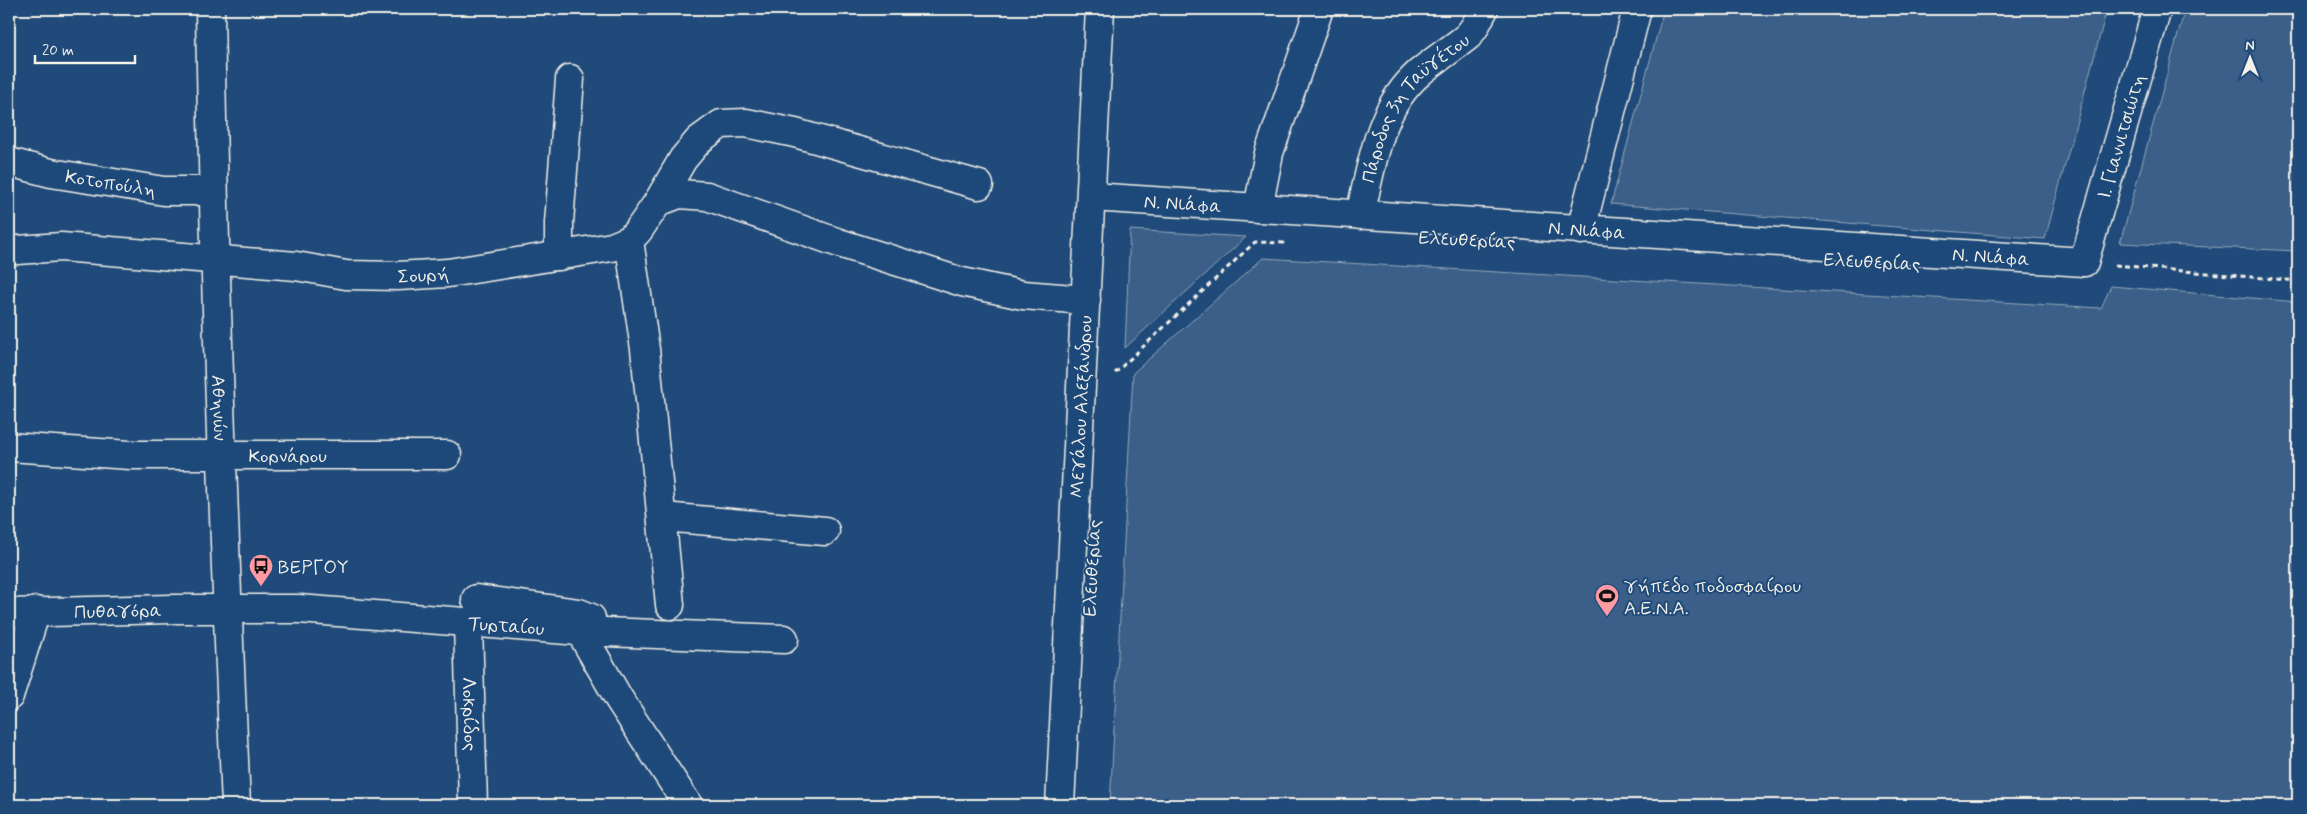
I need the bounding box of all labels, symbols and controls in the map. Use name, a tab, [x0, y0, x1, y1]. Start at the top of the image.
street label: Πάροδος 3η Ταϋγέτου	[1357, 28, 1475, 185]
scale bar	[35, 32, 135, 64]
north arrow	[2224, 32, 2274, 82]
text: N	[2245, 37, 2255, 55]
text: 20 m	[42, 41, 74, 61]
street label: Ι. Γιαννιτσιώτη	[2092, 71, 2152, 202]
street label: Κοτοπούλη	[63, 164, 158, 204]
street label: Ν. Νιάφα	[1143, 189, 1222, 219]
street label: Ν. Νιάφα	[1547, 216, 1626, 246]
street label: Ελευθερίας	[1418, 225, 1516, 256]
street label: Ν. Νιάφα	[1951, 242, 2031, 272]
street label: Ελευθερίας	[1823, 247, 1921, 278]
street label: Σουρή	[397, 262, 450, 290]
street label: Μεγάλου Αλεξάνδρου	[1064, 315, 1099, 498]
street label: Αθηνών	[205, 374, 232, 441]
street label: Κορνάρου	[249, 444, 327, 469]
street label: Ελευθερίας	[1077, 519, 1108, 617]
bus stop icon: ΒΕΡΓΟΥ	[248, 553, 274, 587]
place label: ΒΕΡΓΟΥ	[278, 555, 349, 580]
place label: γήπεδο ποδοσφαίρου Α.Ε.Ν.Α.	[1624, 574, 1801, 621]
sports icon: γήπεδο ποδοσφαίρου Α.Ε.Ν.Α.	[1594, 583, 1620, 617]
street label: Πυθαγόρα	[74, 598, 162, 625]
street label: Τυρταίου	[467, 611, 545, 642]
street label: Λοκρίδος	[455, 676, 483, 752]

